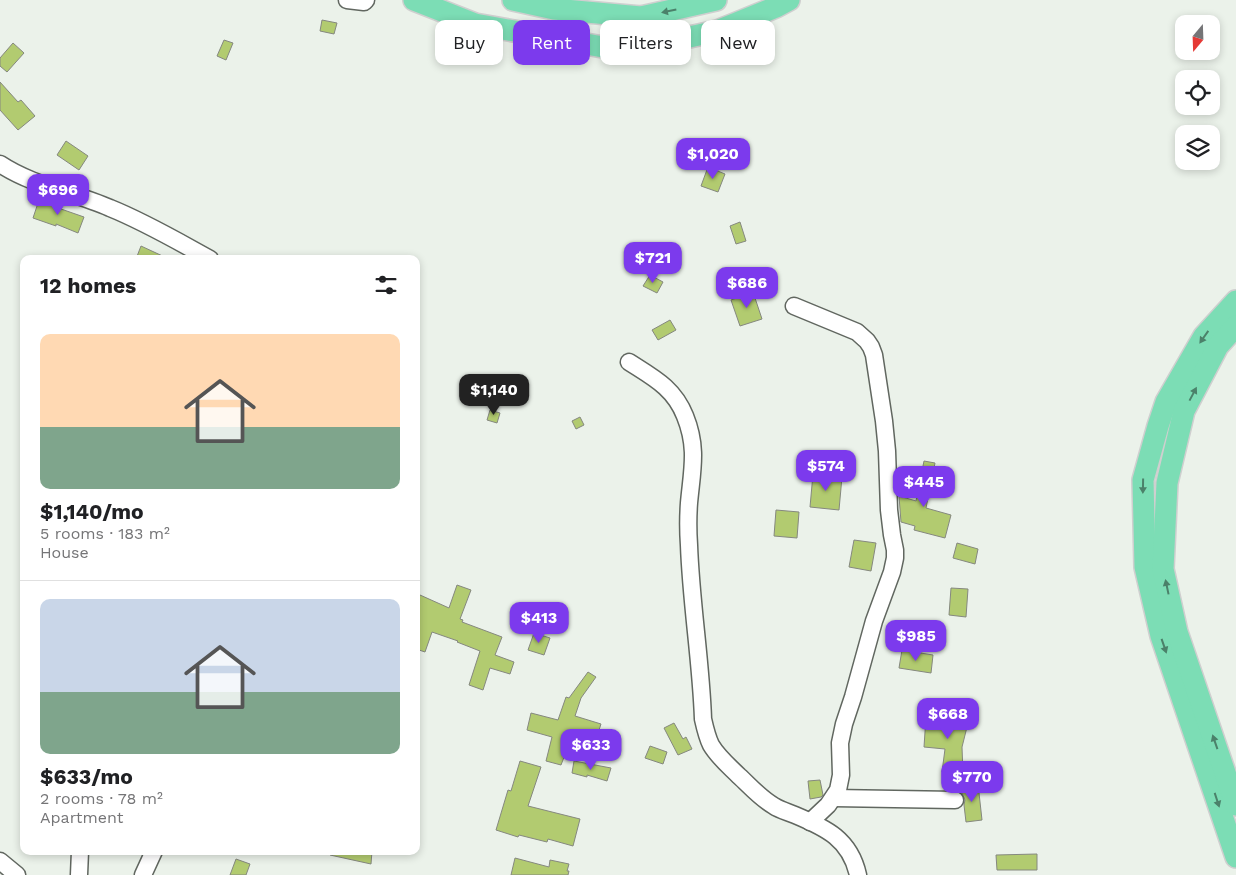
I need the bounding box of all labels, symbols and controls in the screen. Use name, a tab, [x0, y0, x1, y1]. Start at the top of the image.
one-way arrow	[660, 7, 676, 15]
north arrow	[1175, 15, 1220, 60]
map controls	[1175, 15, 1220, 170]
chip: Buy	[435, 20, 503, 65]
chip: Rent	[513, 20, 590, 65]
chip: Filters	[600, 20, 691, 65]
chip: New	[701, 20, 775, 65]
button: locate	[1175, 70, 1220, 115]
button: layers	[1175, 125, 1220, 170]
pin: $1,020	[672, 138, 754, 180]
text: $1,020	[687, 144, 739, 163]
pin: $696	[28, 174, 88, 216]
text: $696	[38, 180, 78, 199]
pin: $721	[623, 242, 683, 284]
text: $721	[635, 248, 671, 267]
pin: $686	[717, 266, 777, 309]
icon: filters	[372, 271, 400, 299]
text: 12 homes	[40, 273, 136, 298]
text: $686	[727, 273, 767, 292]
one-way arrow	[1199, 331, 1209, 344]
icon: home	[175, 366, 265, 456]
pin: $1,140	[453, 374, 535, 416]
text: $1,140	[470, 380, 518, 399]
one-way arrow	[1189, 387, 1197, 401]
pin: $574	[796, 450, 856, 492]
text: $574	[807, 456, 845, 475]
pin: $445	[894, 466, 954, 508]
text: $445	[904, 472, 944, 491]
one-way arrow	[1139, 478, 1147, 494]
text: $1,140/mo	[40, 499, 144, 524]
text: 5 rooms · 183 m²	[40, 524, 170, 543]
text: House	[40, 543, 89, 562]
one-way arrow	[1163, 579, 1171, 594]
pin: $413	[509, 602, 569, 644]
text: $413	[521, 608, 557, 627]
pin: $985	[886, 620, 946, 662]
text: $985	[896, 626, 936, 645]
icon: home	[175, 632, 265, 722]
one-way arrow	[1161, 639, 1169, 654]
pin: $668	[918, 698, 978, 740]
text: $668	[928, 704, 968, 723]
pin: $633	[561, 728, 621, 771]
one-way arrow	[1210, 734, 1218, 749]
text: $633	[571, 735, 611, 754]
pin: $770	[942, 760, 1002, 803]
text: $633/mo	[40, 764, 133, 789]
text: $770	[952, 767, 992, 786]
text: 2 rooms · 78 m²	[40, 789, 163, 808]
one-way arrow	[1214, 792, 1221, 807]
text: Apartment	[40, 808, 123, 827]

